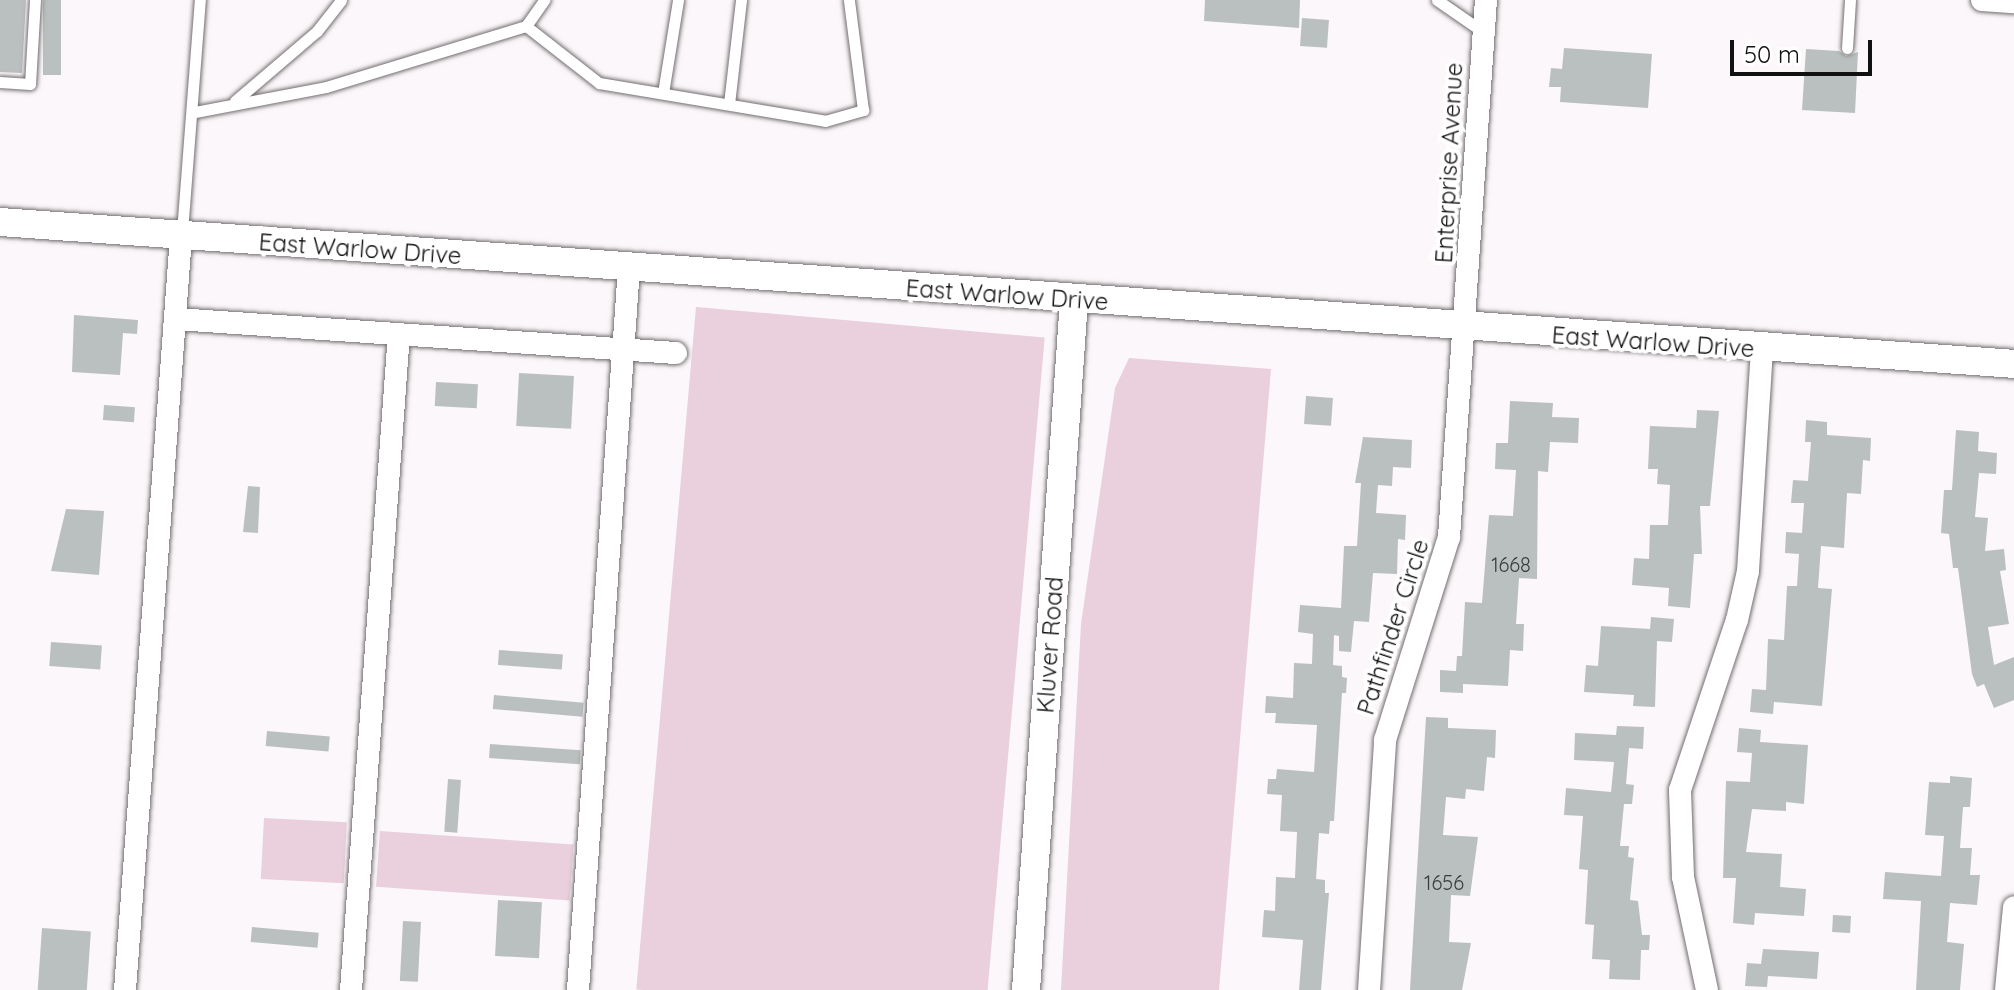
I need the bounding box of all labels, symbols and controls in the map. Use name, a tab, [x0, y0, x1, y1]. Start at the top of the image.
scale bar	[1734, 24, 1876, 74]
text: 50 m	[1744, 39, 1800, 69]
street label: Enterprise Avenue	[1429, 62, 1469, 264]
street label: East Warlow Drive	[258, 228, 462, 270]
street label: East Warlow Drive	[905, 274, 1109, 316]
street label: East Warlow Drive	[1551, 321, 1755, 363]
street label: Pathfinder Circle	[1351, 536, 1435, 718]
house number: 1668	[1491, 552, 1531, 576]
street label: Kluver Road	[1031, 576, 1069, 714]
house number: 1656	[1424, 870, 1464, 894]

